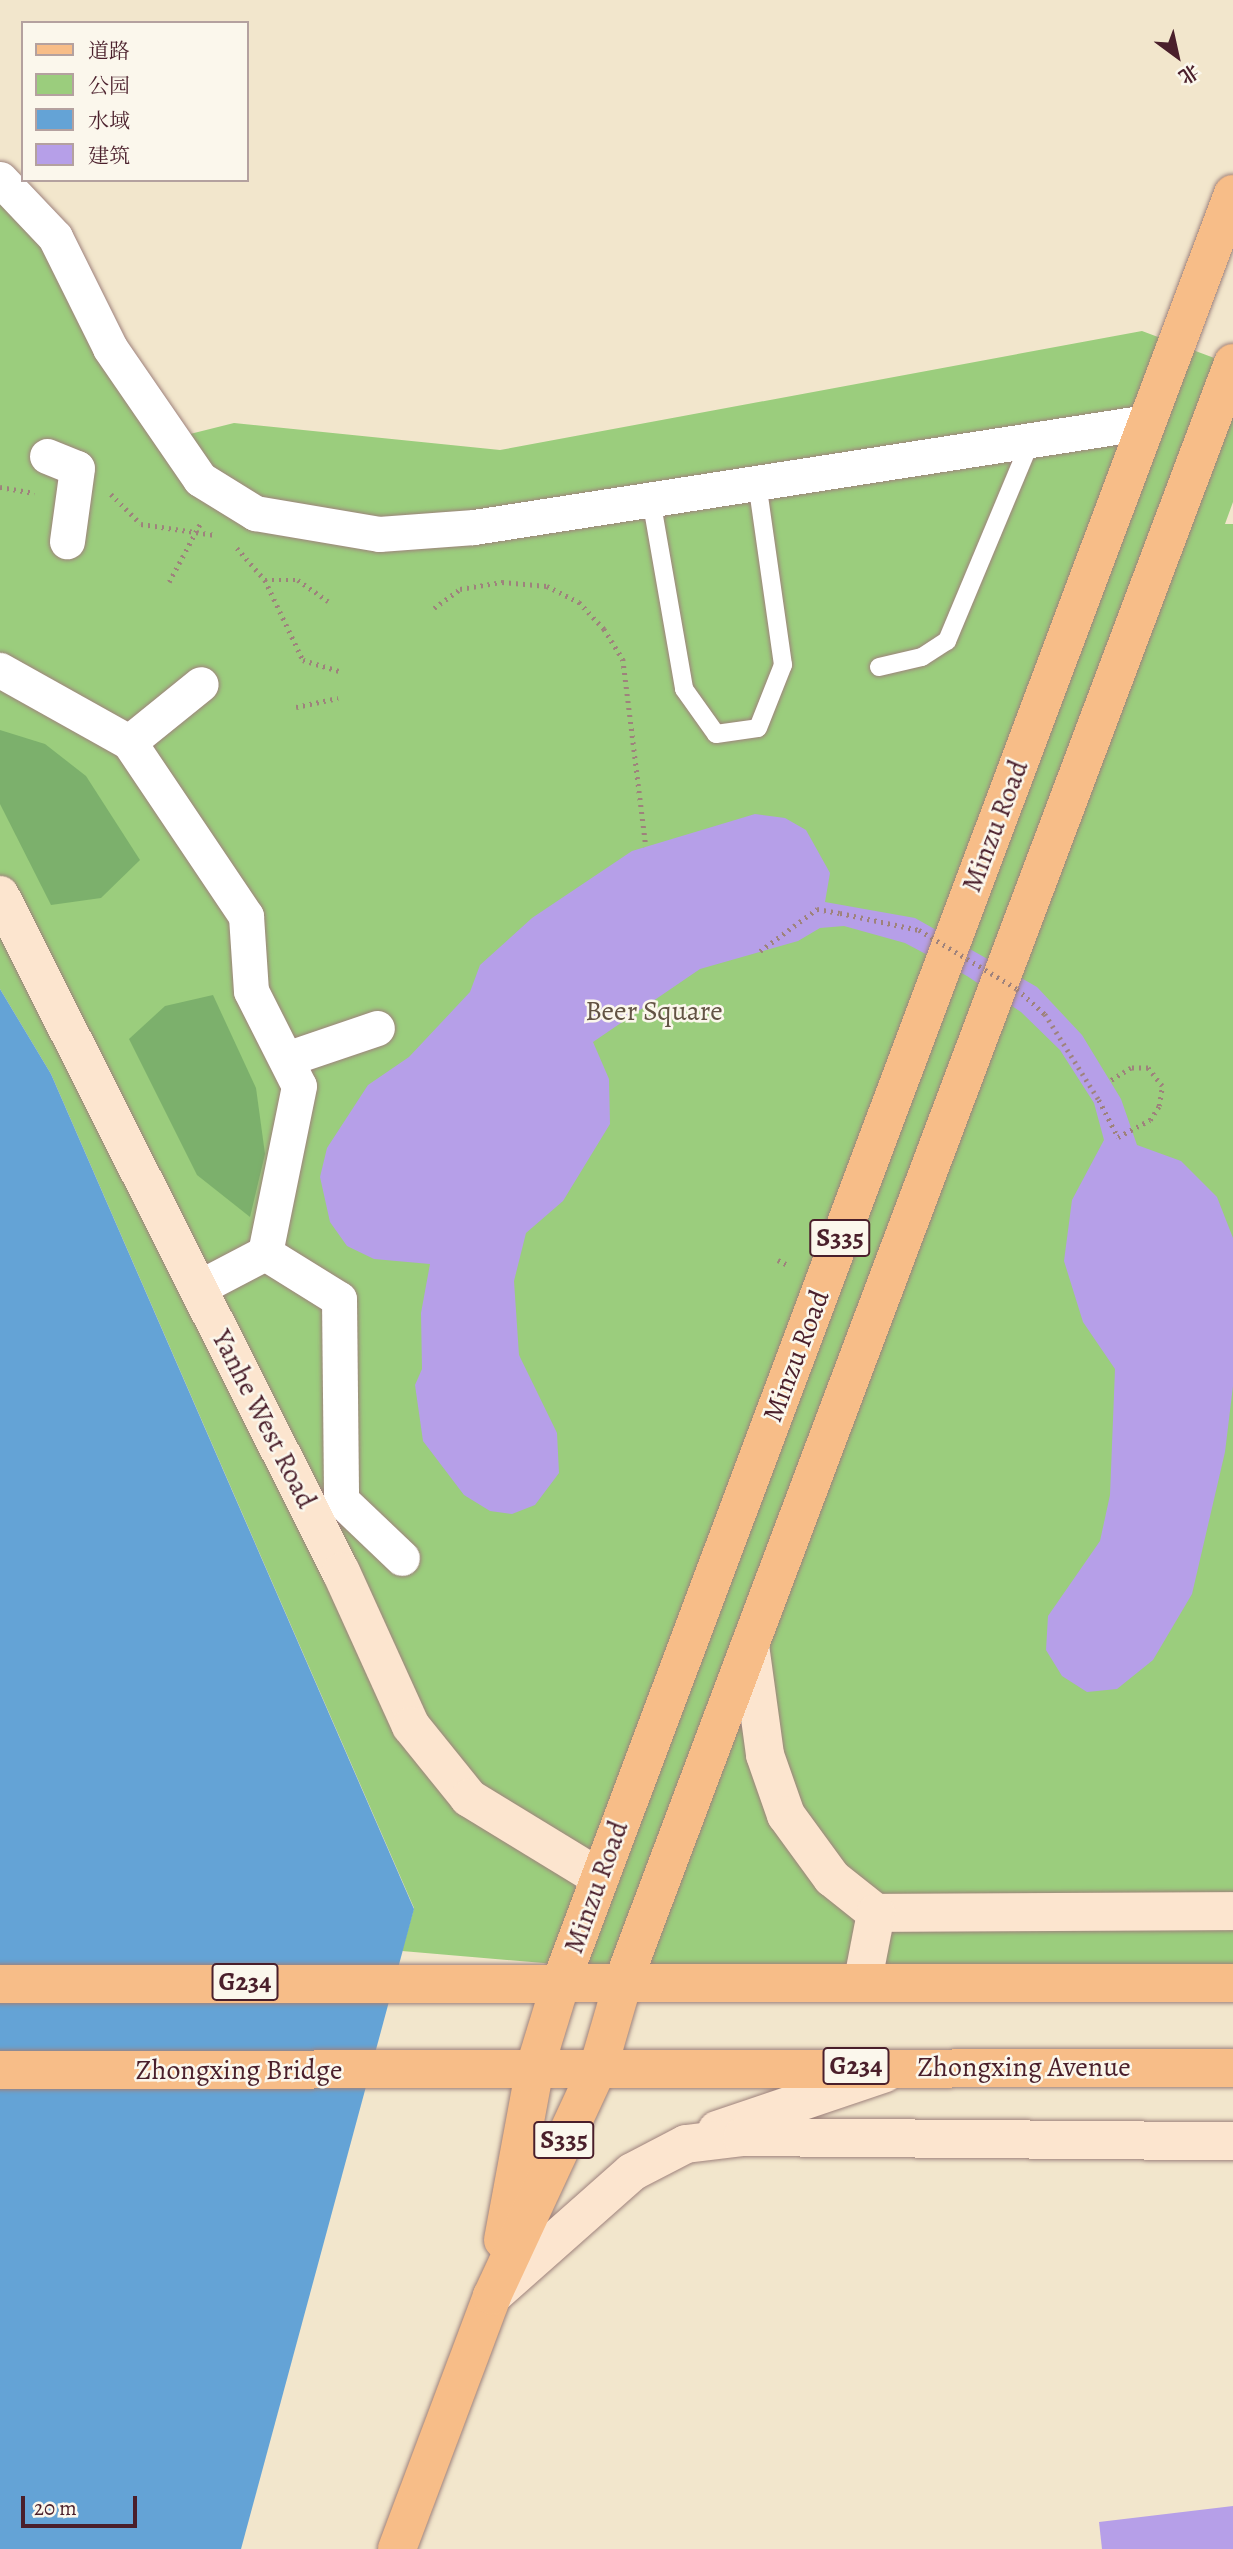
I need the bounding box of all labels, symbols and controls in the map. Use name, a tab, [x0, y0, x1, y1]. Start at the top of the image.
legend	[21, 21, 248, 182]
north arrow	[1142, 21, 1212, 91]
text: 道路	[88, 37, 130, 65]
text: 北	[1173, 58, 1203, 90]
text: 公园	[88, 72, 130, 100]
text: 水域	[88, 107, 130, 135]
text: 建筑	[88, 142, 130, 170]
street label: Minzu Road	[954, 755, 1036, 897]
park label: Beer Square	[585, 994, 723, 1028]
road number: S335	[808, 1216, 872, 1260]
street label: Minzu Road	[755, 1285, 837, 1427]
street label: Yanhe West Road	[205, 1324, 323, 1514]
street label: Minzu Road	[557, 1816, 635, 1958]
road number: G234	[210, 1960, 280, 2005]
road number: G234	[821, 2044, 891, 2088]
street label: Zhongxing Avenue	[917, 2050, 1131, 2084]
street label: Zhongxing Bridge	[136, 2053, 342, 2087]
road number: S335	[532, 2118, 596, 2162]
scale bar	[24, 2482, 140, 2526]
text: 20 m	[34, 2494, 77, 2522]

